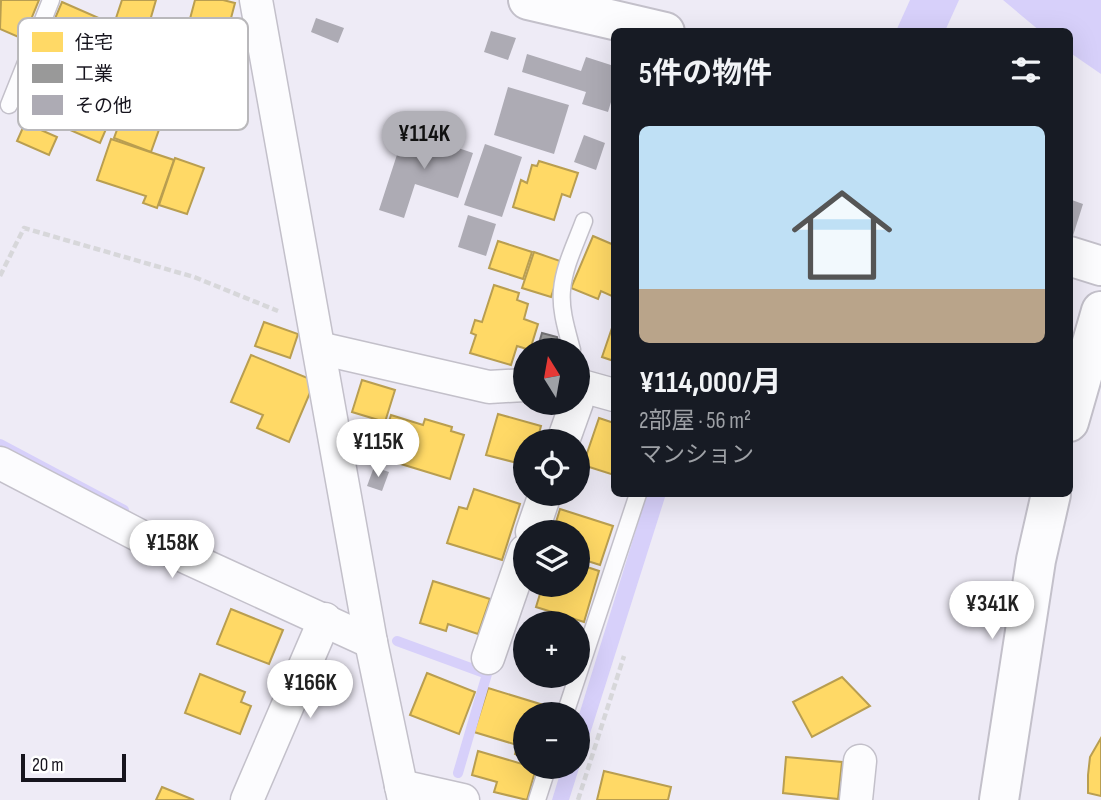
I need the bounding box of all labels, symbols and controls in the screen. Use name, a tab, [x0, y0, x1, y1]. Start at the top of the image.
legend	[18, 18, 248, 130]
text: 住宅	[75, 32, 113, 55]
icon: filters	[1007, 51, 1045, 89]
text: 5件の物件	[639, 56, 772, 92]
text: 工業	[75, 63, 113, 86]
text: その他	[75, 95, 132, 118]
pin: ¥114K	[375, 111, 473, 171]
text: ¥114K	[398, 120, 450, 148]
icon: home	[779, 172, 905, 298]
north arrow	[513, 338, 590, 415]
map controls	[513, 338, 590, 779]
text: ¥114,000/月	[639, 365, 782, 401]
text: 2部屋 · 56 m²	[639, 407, 751, 435]
pin: ¥115K	[329, 420, 427, 479]
text: ¥115K	[352, 428, 404, 456]
button: locate	[513, 429, 590, 506]
text: マンション	[639, 441, 754, 469]
pin: ¥158K	[123, 520, 221, 580]
button: layers	[513, 520, 590, 597]
text: ¥158K	[145, 529, 199, 557]
pin: ¥341K	[943, 582, 1041, 641]
text: ¥341K	[965, 590, 1019, 618]
button: +	[513, 611, 590, 688]
pin: ¥166K	[261, 660, 359, 720]
text: ¥166K	[283, 669, 337, 697]
button: −	[513, 702, 590, 779]
scale bar	[21, 751, 126, 783]
text: 20 m	[32, 754, 64, 777]

